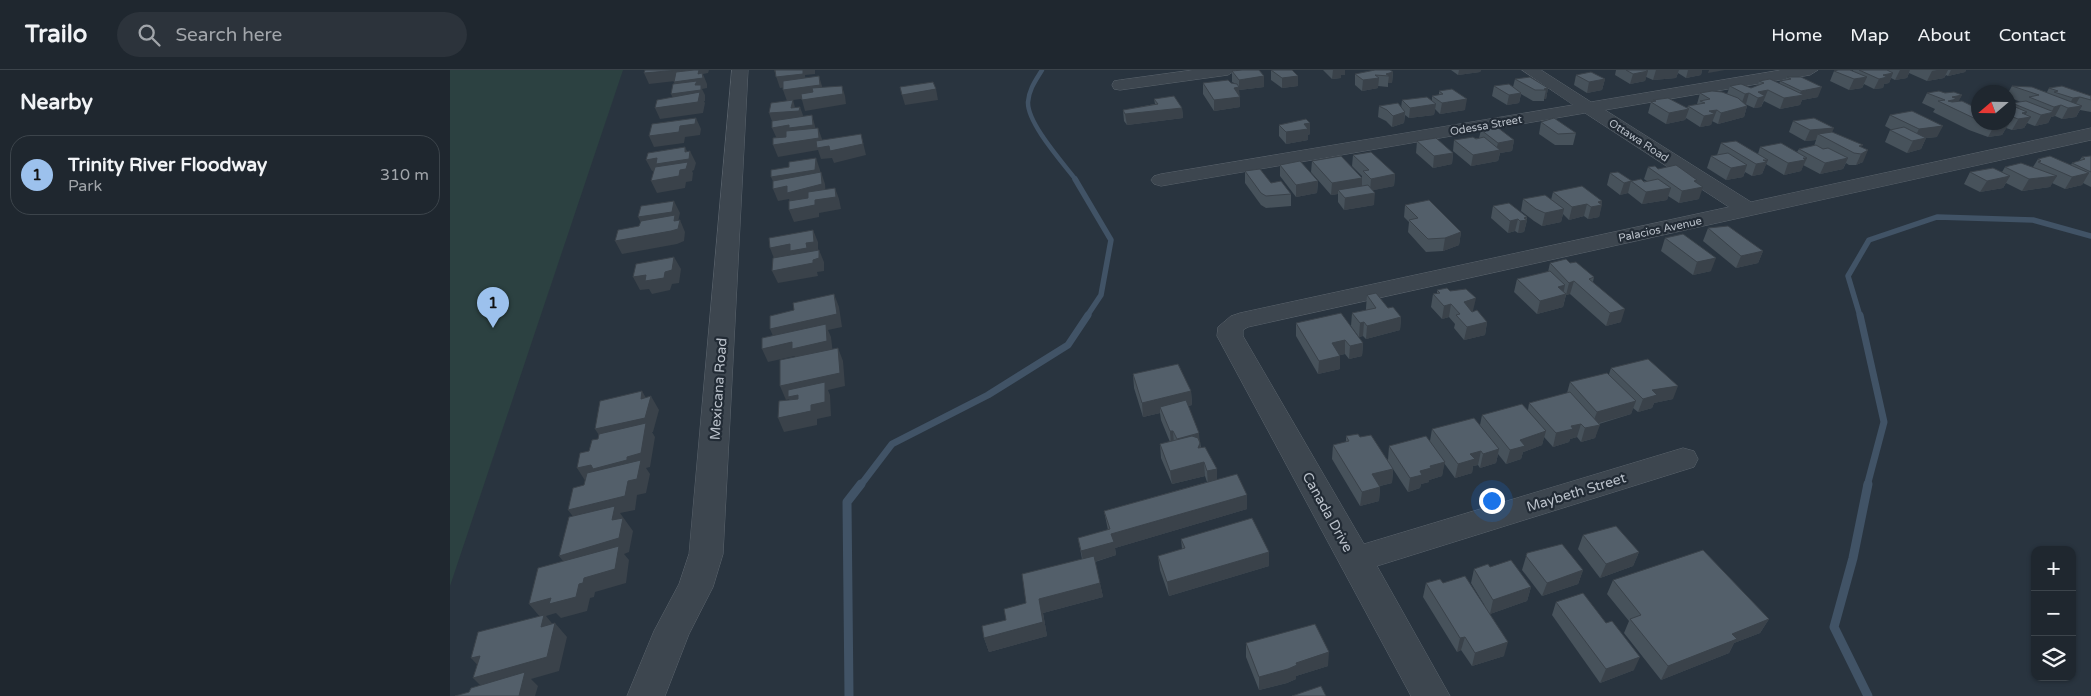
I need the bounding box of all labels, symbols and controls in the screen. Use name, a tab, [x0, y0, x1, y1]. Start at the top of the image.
search box	[117, 12, 467, 57]
text: Trailo	[25, 20, 87, 49]
icon: search	[135, 21, 163, 49]
text: Search here	[175, 24, 282, 46]
text: Home	[1771, 24, 1822, 46]
text: Map	[1850, 24, 1889, 46]
text: About	[1917, 24, 1971, 46]
text: Contact	[1999, 24, 2066, 46]
north arrow	[1971, 85, 2016, 130]
text: Nearby	[20, 90, 93, 115]
street label: Odessa Street	[1449, 113, 1523, 138]
street label: Ottawa Road	[1606, 116, 1671, 165]
text: Trinity River Floodway	[68, 154, 267, 176]
text: 1	[32, 165, 42, 185]
text: 310 m	[380, 165, 429, 185]
text: Park	[68, 176, 102, 196]
street label: Palacios Avenue	[1617, 214, 1703, 245]
pin: 1	[477, 287, 509, 328]
street label: Mexicana Road	[706, 337, 731, 441]
street label: Canada Drive	[1299, 469, 1357, 555]
street label: Maybeth Street	[1524, 469, 1629, 516]
your location	[1479, 488, 1505, 514]
map controls	[2031, 546, 2076, 681]
button: +	[2031, 546, 2076, 591]
button: −	[2031, 591, 2076, 636]
button: layers	[2031, 636, 2076, 681]

